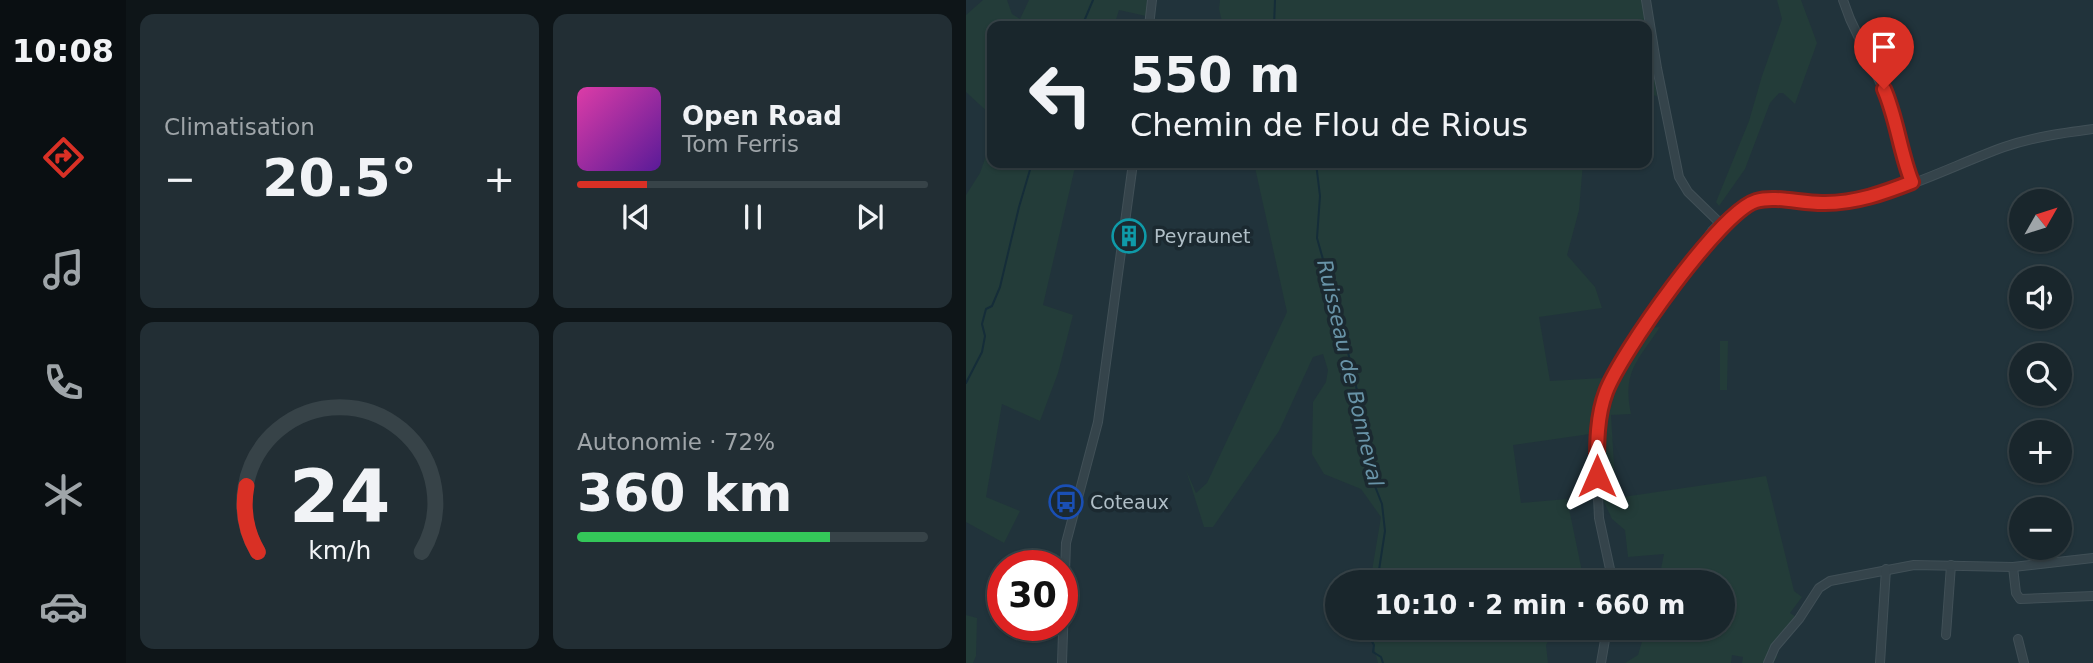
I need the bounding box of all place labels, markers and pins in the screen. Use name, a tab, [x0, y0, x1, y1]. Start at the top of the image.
pin	[1854, 17, 1914, 89]
building icon: Peyraunet	[1110, 217, 1148, 255]
place label: Peyraunet	[1154, 225, 1250, 247]
bus stop icon: Coteaux	[1047, 483, 1085, 521]
place label: Coteaux	[1090, 491, 1169, 513]

